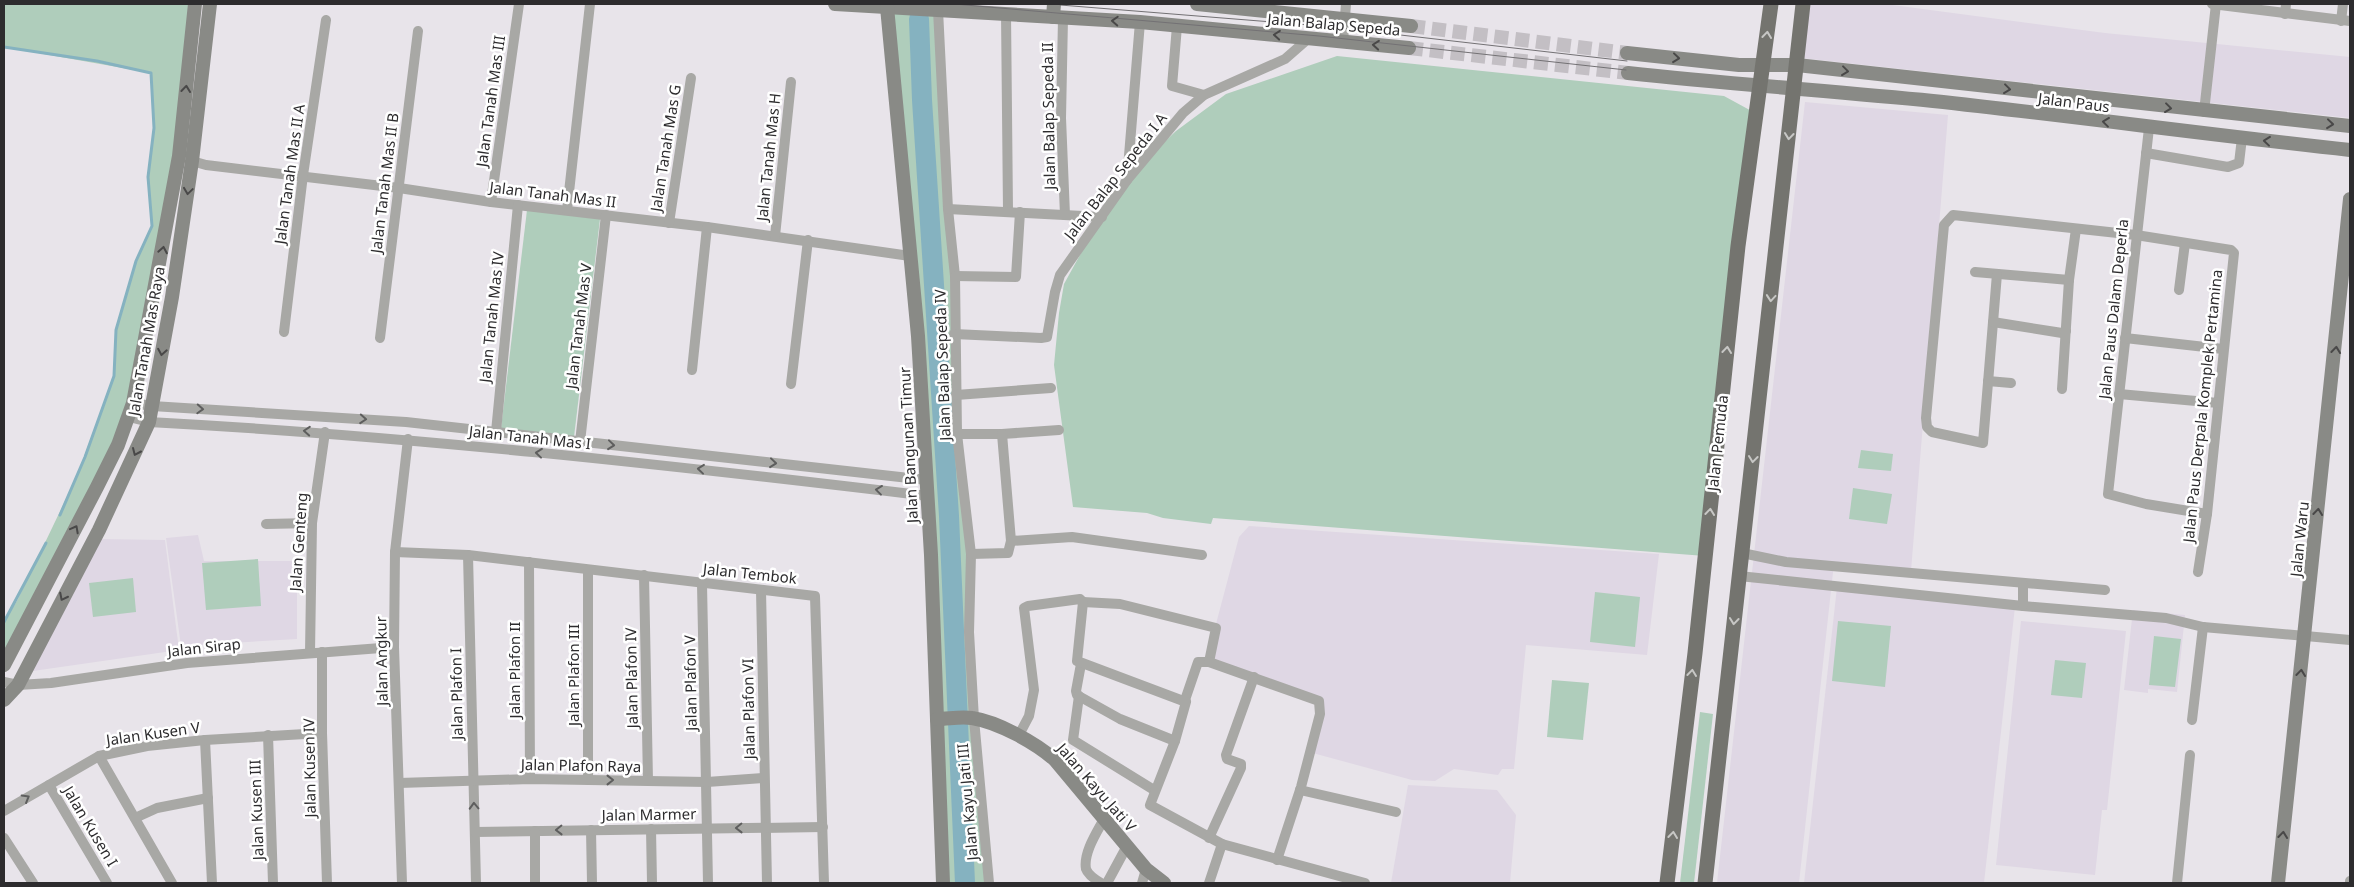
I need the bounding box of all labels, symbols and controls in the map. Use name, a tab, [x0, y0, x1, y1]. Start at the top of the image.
street label: Jalan Balap Sepeda	[1265, 8, 1401, 40]
one-way arrow	[1111, 15, 1119, 26]
one-way arrow	[1272, 30, 1280, 41]
one-way arrow	[1761, 30, 1772, 38]
street label: Jalan Tanah Mas III	[471, 34, 509, 170]
one-way arrow	[1372, 40, 1380, 51]
street label: Jalan Balap Sepeda II	[1037, 42, 1059, 192]
one-way arrow	[1672, 52, 1680, 63]
one-way arrow	[1842, 65, 1850, 76]
street label: Jalan Tanah Mas G	[645, 83, 685, 215]
one-way arrow	[2003, 83, 2011, 94]
one-way arrow	[180, 84, 191, 92]
street label: Jalan Paus	[2035, 87, 2111, 116]
street label: Jalan Tanah Mas H	[751, 92, 785, 224]
street label: Jalan Tanah Mas II A	[269, 102, 309, 247]
one-way arrow	[2165, 102, 2173, 113]
street label: Jalan Balap Sepeda I A	[1058, 108, 1171, 245]
street label: Jalan Tanah Mas II B	[365, 112, 403, 256]
one-way arrow	[2101, 118, 2110, 128]
one-way arrow	[2326, 118, 2334, 129]
one-way arrow	[1784, 132, 1795, 140]
one-way arrow	[2263, 136, 2271, 147]
street label: Jalan Tanah Mas II	[486, 176, 618, 212]
one-way arrow	[183, 187, 193, 195]
street label: Jalan Paus Dalam Deperla	[2093, 218, 2132, 402]
one-way arrow	[157, 245, 168, 254]
street label: Jalan Tanah Mas IV	[474, 251, 508, 385]
street label: Jalan Tanah Mas V	[560, 262, 596, 392]
street label: Jalan Tanah Mas Raya	[123, 265, 169, 419]
street label: Jalan Paus Derpala Komplek Pertamina	[2178, 269, 2226, 545]
street label: Jalan Balap Sepeda IV	[929, 289, 955, 443]
one-way arrow	[1766, 294, 1777, 302]
one-way arrow	[1721, 346, 1732, 354]
one-way arrow	[2330, 346, 2341, 354]
one-way arrow	[157, 347, 167, 356]
street label: Jalan Bangunan Timur	[894, 366, 922, 526]
street label: Jalan Pemuda	[1702, 394, 1732, 494]
one-way arrow	[197, 403, 205, 414]
one-way arrow	[359, 413, 367, 424]
street label: Jalan Tanah Mas I	[466, 420, 592, 453]
one-way arrow	[303, 426, 311, 437]
one-way arrow	[608, 439, 616, 450]
one-way arrow	[131, 447, 142, 456]
one-way arrow	[535, 448, 543, 459]
one-way arrow	[1748, 455, 1759, 463]
one-way arrow	[769, 457, 777, 468]
one-way arrow	[696, 464, 704, 475]
one-way arrow	[875, 485, 883, 496]
street label: Jalan Genteng	[284, 492, 311, 594]
street label: Jalan Waru	[2285, 500, 2313, 580]
one-way arrow	[2312, 507, 2323, 515]
one-way arrow	[1704, 508, 1715, 516]
one-way arrow	[69, 526, 79, 535]
street label: Jalan Tembok	[700, 558, 798, 588]
one-way arrow	[59, 592, 69, 601]
street label: Jalan Angkur	[370, 616, 392, 708]
one-way arrow	[1729, 617, 1740, 625]
street label: Jalan Plafon II	[504, 622, 524, 720]
street label: Jalan Plafon III	[563, 624, 583, 728]
street label: Jalan Plafon IV	[620, 627, 642, 731]
street label: Jalan Sirap	[164, 633, 242, 661]
street label: Jalan Plafon V	[679, 635, 701, 733]
street label: Jalan Plafon I	[445, 648, 467, 742]
street label: Jalan Plafon VI	[737, 658, 759, 762]
one-way arrow	[1686, 669, 1697, 677]
one-way arrow	[2295, 669, 2306, 677]
street label: Jalan Kusen V	[103, 717, 201, 750]
street label: Jalan Kusen IV	[298, 718, 320, 820]
street label: Jalan Kayu Jati V	[1052, 737, 1141, 836]
street label: Jalan Kayu Jati III	[952, 743, 982, 863]
street label: Jalan Plafon Raya	[519, 754, 641, 776]
street label: Jalan Kusen III	[244, 759, 268, 863]
one-way arrow	[606, 775, 614, 785]
street label: Jalan Kusen I	[58, 780, 123, 870]
one-way arrow	[21, 794, 30, 804]
one-way arrow	[469, 802, 479, 810]
street label: Jalan Marmer	[599, 803, 697, 825]
one-way arrow	[735, 823, 742, 833]
one-way arrow	[555, 825, 563, 836]
one-way arrow	[2277, 830, 2288, 838]
one-way arrow	[1667, 831, 1678, 839]

